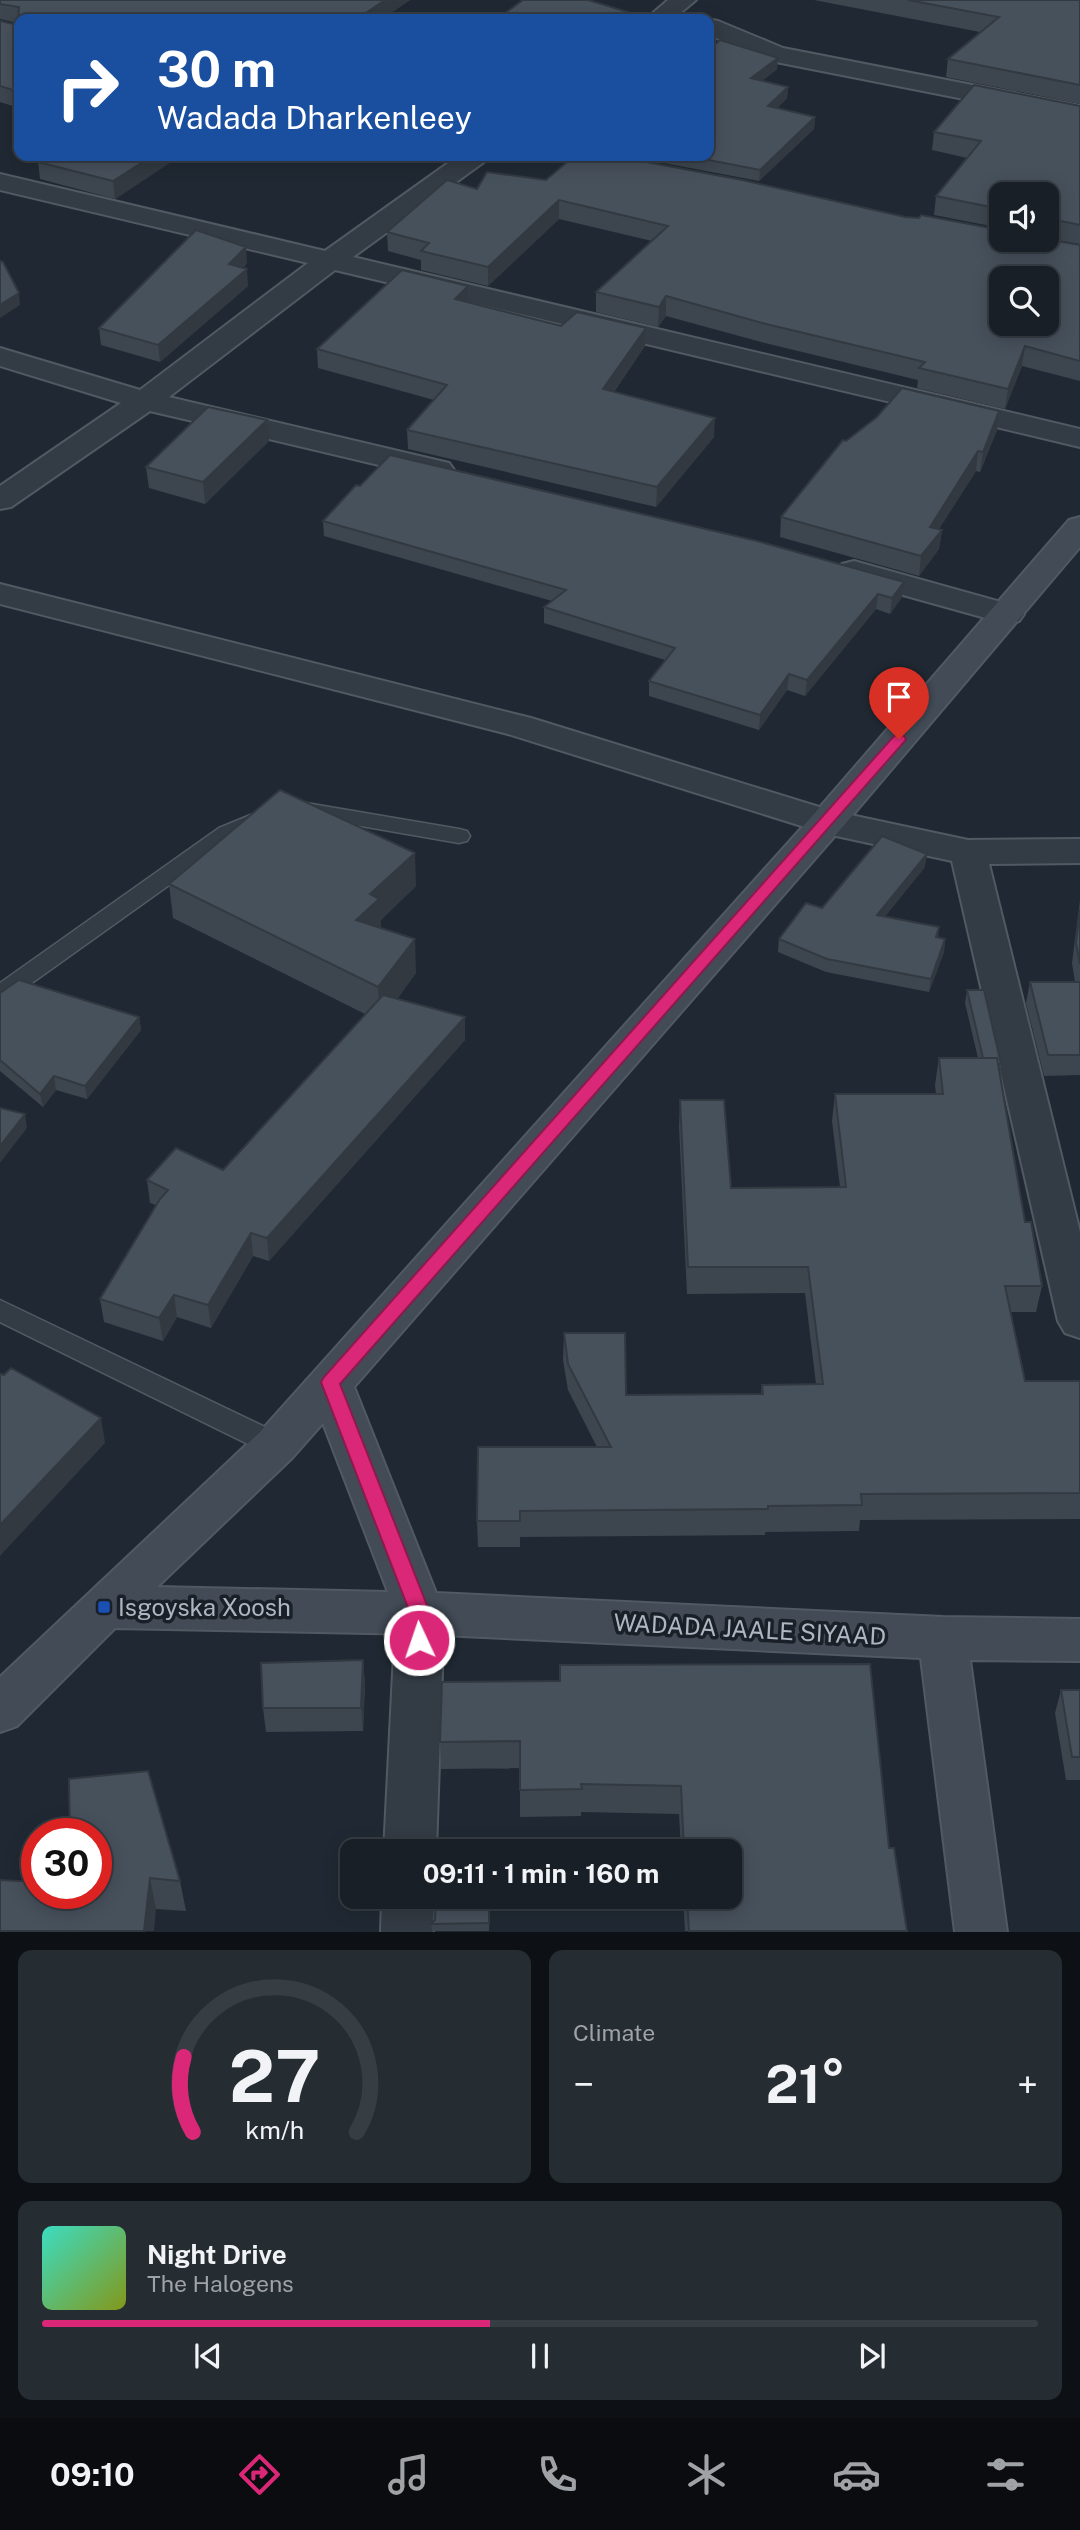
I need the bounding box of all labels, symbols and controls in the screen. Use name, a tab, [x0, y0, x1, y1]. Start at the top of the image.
text: 30 m	[157, 40, 276, 98]
icon: right	[42, 42, 133, 133]
text: Wadada Dharkenleey	[157, 99, 472, 136]
map controls	[989, 182, 1059, 336]
button: sound	[989, 182, 1059, 252]
button: search	[989, 266, 1059, 336]
pin	[869, 667, 929, 739]
icon: arrive	[880, 678, 918, 716]
place label: Isgoyska Xoosh	[118, 1593, 291, 1621]
marker: Isgoyska Xoosh	[96, 1599, 112, 1615]
position arrow	[382, 1603, 456, 1677]
street label: WADADA JAALE SIYAAD	[613, 1608, 887, 1650]
speed limit sign: 30	[21, 1818, 112, 1909]
text: 09:11 · 1 min · 160 m	[423, 1858, 659, 1889]
text: Climate	[573, 2019, 655, 2046]
text: 27	[229, 2034, 320, 2119]
text: 21°	[766, 2054, 845, 2115]
text: −	[573, 2062, 594, 2107]
text: +	[1017, 2062, 1038, 2107]
text: km/h	[245, 2115, 304, 2145]
text: Night Drive	[147, 2239, 287, 2270]
text: The Halogens	[147, 2270, 294, 2297]
icon: previous	[189, 2337, 227, 2375]
icon: pause	[521, 2337, 559, 2375]
icon: next	[853, 2337, 891, 2375]
icon: directions	[235, 2450, 284, 2499]
icon: music	[384, 2450, 433, 2499]
icon: phone	[533, 2450, 582, 2499]
icon: climate	[682, 2450, 731, 2499]
icon: car	[832, 2450, 881, 2499]
icon: filters	[981, 2450, 1030, 2499]
text: 09:10	[50, 2456, 135, 2493]

